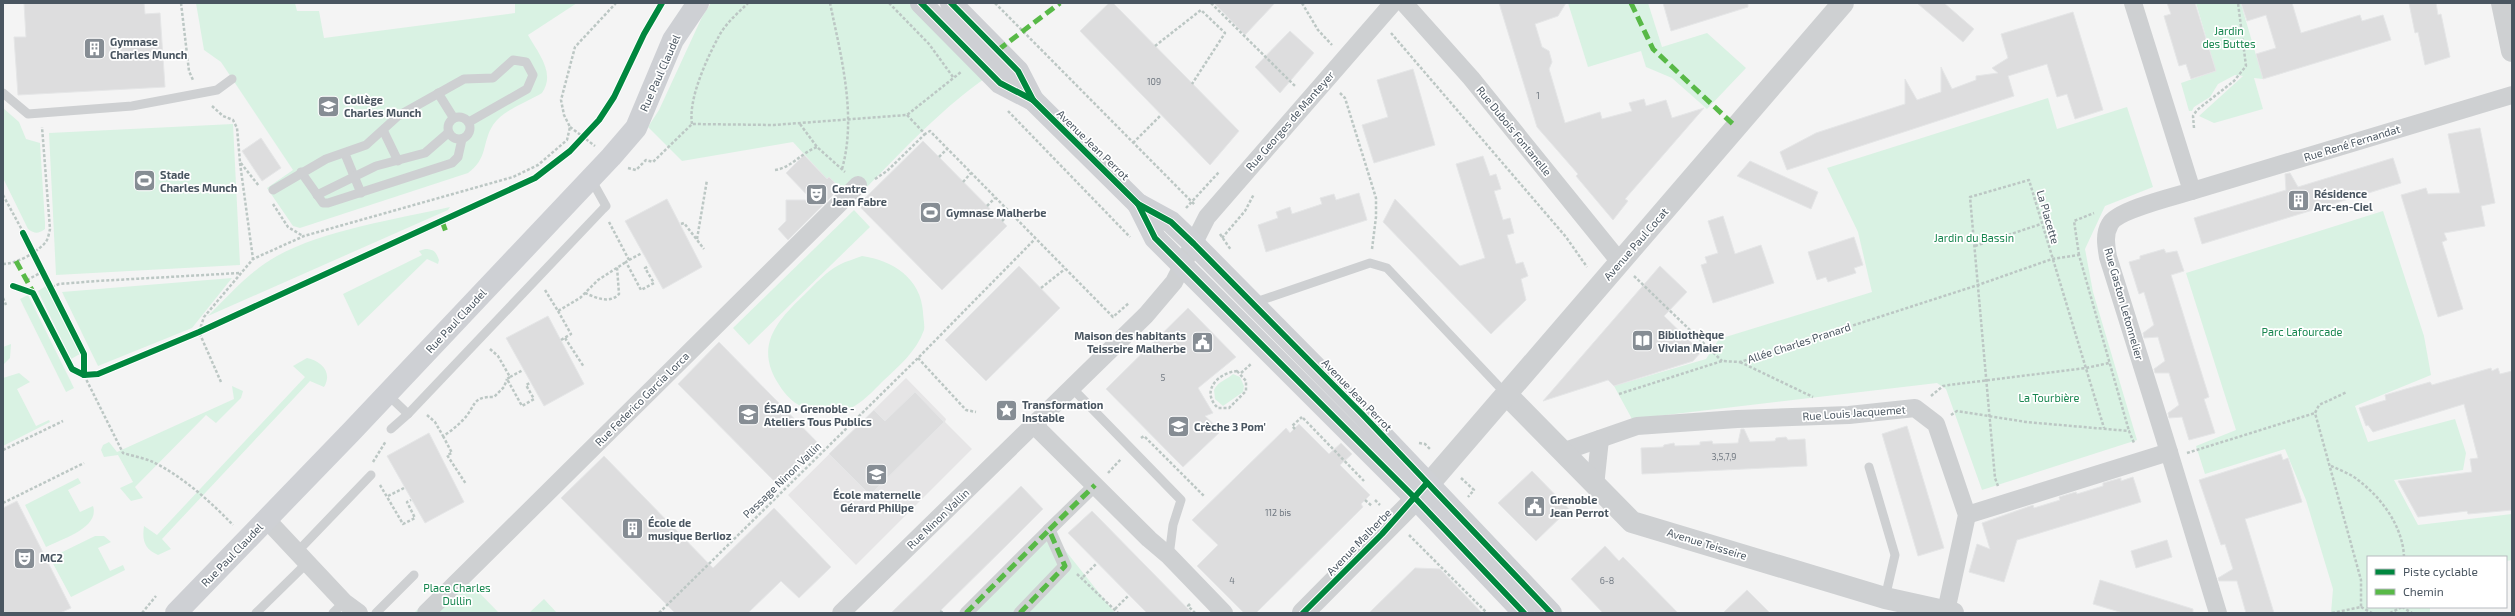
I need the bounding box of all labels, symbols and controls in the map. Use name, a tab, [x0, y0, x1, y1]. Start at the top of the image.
park label: Jardin des Buttes	[2202, 24, 2256, 50]
street label: Rue Paul Claudel	[637, 32, 683, 113]
building icon: Gymnase Charles Munch	[82, 35, 108, 61]
place label: Gymnase Charles Munch	[110, 35, 187, 61]
street label: Rue Georges de Manteyer	[1243, 68, 1337, 173]
house number: 109	[1147, 76, 1161, 87]
street label: Rue Dubois Fontanelle	[1474, 83, 1555, 178]
house number: 1	[1536, 90, 1540, 101]
school or university icon: Collège Charles Munch	[315, 93, 341, 119]
place label: Collège Charles Munch	[344, 93, 421, 119]
street label: Avenue Jean Perrot	[1055, 107, 1132, 182]
street label: Rue René Fernandat	[2302, 122, 2402, 163]
sports icon: Stade Charles Munch	[131, 168, 157, 194]
place label: Stade Charles Munch	[160, 168, 237, 194]
theatre icon: Centre Jean Fabre	[804, 182, 830, 208]
place label: Centre Jean Fabre	[832, 182, 887, 208]
building icon: Résidence Arc-en-Ciel	[2286, 187, 2312, 213]
place label: Résidence Arc-en-Ciel	[2314, 187, 2373, 213]
street label: La Placette	[2035, 188, 2062, 245]
sports icon: Gymnase Malherbe	[917, 200, 943, 226]
street label: Avenue Paul Cocat	[1601, 205, 1671, 283]
place label: Gymnase Malherbe	[946, 206, 1047, 220]
park label: Jardin du Bassin	[1934, 231, 2014, 244]
street label: Rue Gaston Letonnelier	[2102, 246, 2147, 362]
street label: Rue Paul Claudel	[423, 285, 489, 355]
street label: Allée Charles Pranard	[1746, 320, 1852, 365]
park label: Parc Lafourcade	[2262, 325, 2342, 338]
library icon: Bibliothèque Vivian Maier	[1629, 328, 1655, 354]
place label: Bibliothèque Vivian Maier	[1658, 328, 1724, 354]
place label: Maison des habitants Teisseire Malherbe	[1074, 329, 1186, 355]
public building icon: Maison des habitants Teisseire Malherbe	[1189, 329, 1215, 355]
street label: Rue Federico Garcia Lorca	[592, 349, 691, 448]
street label: Avenue Jean Perrot	[1320, 356, 1395, 433]
house number: 5	[1161, 372, 1166, 383]
park label: La Tourbière	[2018, 391, 2080, 404]
place icon: Transformation Instable	[994, 398, 1020, 424]
place label: Transformation Instable	[1022, 398, 1103, 424]
place label: ÉSAD • Grenoble - Ateliers Tous Publics	[764, 401, 872, 428]
school or university icon: ÉSAD • Grenoble - Ateliers Tous Publics	[736, 402, 762, 428]
street label: Rue Louis Jacquemet	[1802, 402, 1906, 423]
school or university icon: Crèche 3 Pom'	[1165, 414, 1191, 440]
place label: Crèche 3 Pom'	[1194, 420, 1266, 433]
street label: Passage Ninon Vallin	[740, 439, 824, 520]
house number: 3,5,7,9	[1711, 451, 1737, 462]
school or university icon: École maternelle Gérard Philipe	[864, 462, 890, 488]
street label: Rue Ninon Vallin	[904, 486, 971, 552]
place label: École maternelle Gérard Philipe	[833, 487, 921, 514]
public building icon: Grenoble Jean Perrot	[1521, 493, 1547, 519]
place label: Grenoble Jean Perrot	[1550, 493, 1609, 519]
street label: Avenue Malherbe	[1324, 506, 1394, 578]
house number: 112 bis	[1265, 507, 1292, 518]
place label: École de musique Berlioz	[648, 515, 732, 542]
building icon: École de musique Berlioz	[620, 516, 646, 542]
street label: Rue Paul Claudel	[198, 520, 266, 589]
street label: Avenue Teisseire	[1666, 525, 1749, 562]
theatre icon: MC2	[11, 545, 37, 571]
place label: MC2	[40, 551, 63, 564]
legend	[2367, 556, 2507, 608]
text: Piste cyclable	[2403, 564, 2478, 578]
house number: 4	[1229, 575, 1235, 586]
house number: 6-8	[1600, 575, 1614, 586]
park label: Place Charles Dullin	[423, 581, 491, 607]
text: Chemin	[2403, 584, 2444, 598]

